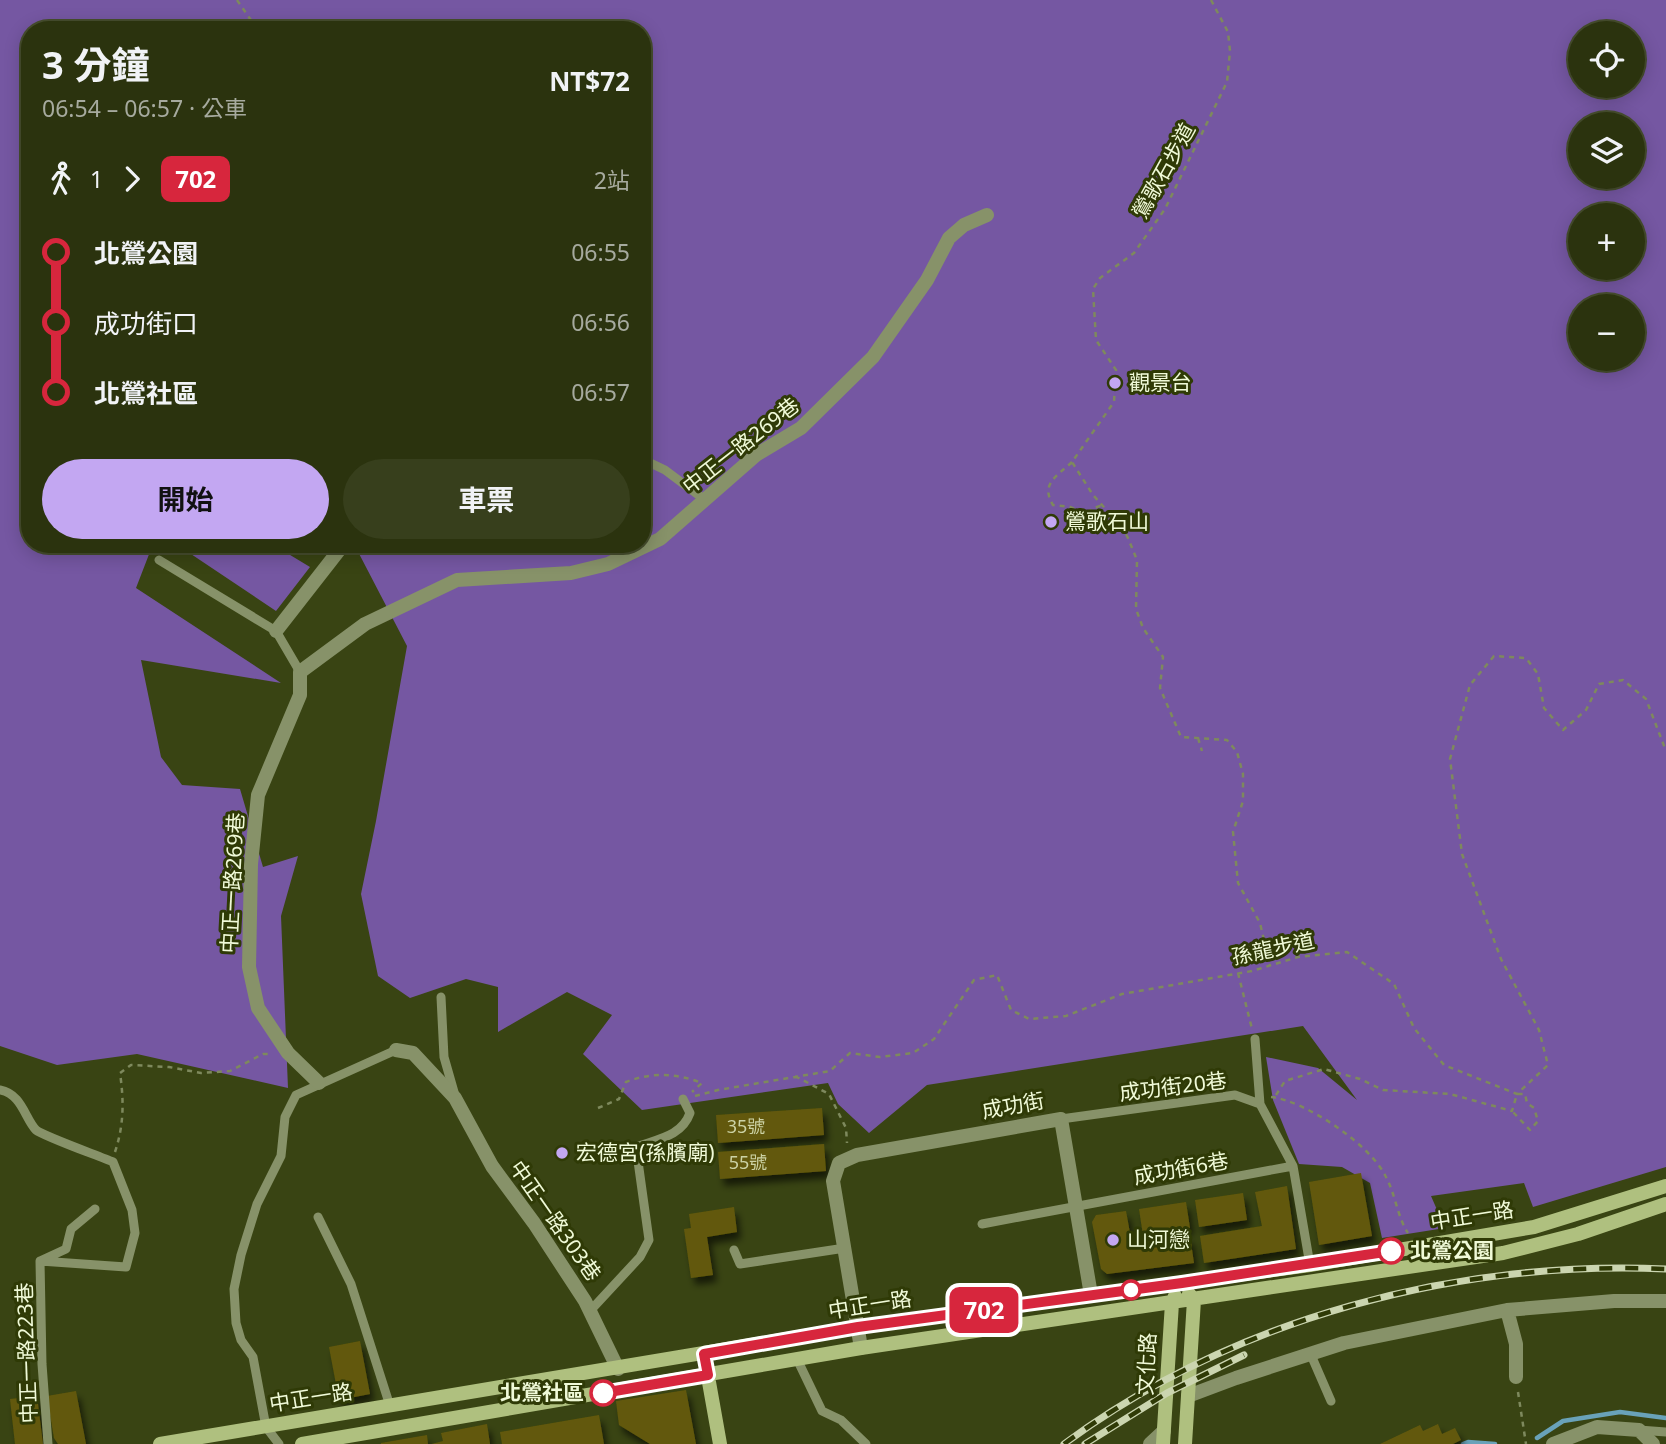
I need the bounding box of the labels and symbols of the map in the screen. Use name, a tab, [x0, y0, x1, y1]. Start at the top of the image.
street label: 鶯歌石步道	[1125, 118, 1201, 223]
place label: 觀景台	[1129, 368, 1192, 396]
marker: 觀景台	[1107, 375, 1123, 391]
street label: 中正一路269巷	[676, 391, 805, 500]
place label: 鶯歌石山	[1065, 507, 1149, 535]
marker: 鶯歌石山	[1043, 514, 1059, 530]
street label: 中正一路269巷	[214, 812, 250, 954]
street label: 孫龍步道	[1229, 926, 1317, 970]
street label: 成功街20巷	[1118, 1066, 1228, 1106]
street label: 成功街	[979, 1086, 1046, 1124]
house number: 35號	[727, 1114, 765, 1138]
place label: 宏德宮(孫臏廟)	[576, 1138, 715, 1166]
marker: 宏德宮(孫臏廟)	[554, 1145, 570, 1161]
street label: 成功街6巷	[1131, 1146, 1231, 1190]
house number: 55號	[729, 1150, 767, 1174]
street label: 中正一路303巷	[504, 1155, 608, 1286]
street label: 中正一路	[1428, 1195, 1516, 1235]
place label: 山河戀	[1127, 1225, 1190, 1253]
marker: 山河戀	[1105, 1232, 1121, 1248]
place label: 北鶯公園	[1410, 1236, 1494, 1264]
marker: 北鶯公園	[1378, 1238, 1404, 1264]
unlabelled marker	[1121, 1280, 1141, 1300]
street label: 中正一路223巷	[10, 1282, 42, 1424]
street label: 中正一路	[826, 1284, 914, 1324]
line badge: 702	[944, 1287, 1024, 1333]
street label: 文化路	[1130, 1332, 1162, 1396]
street label: 中正一路	[267, 1377, 355, 1417]
place label: 北鶯社區	[500, 1378, 584, 1406]
marker: 北鶯社區	[590, 1380, 616, 1406]

